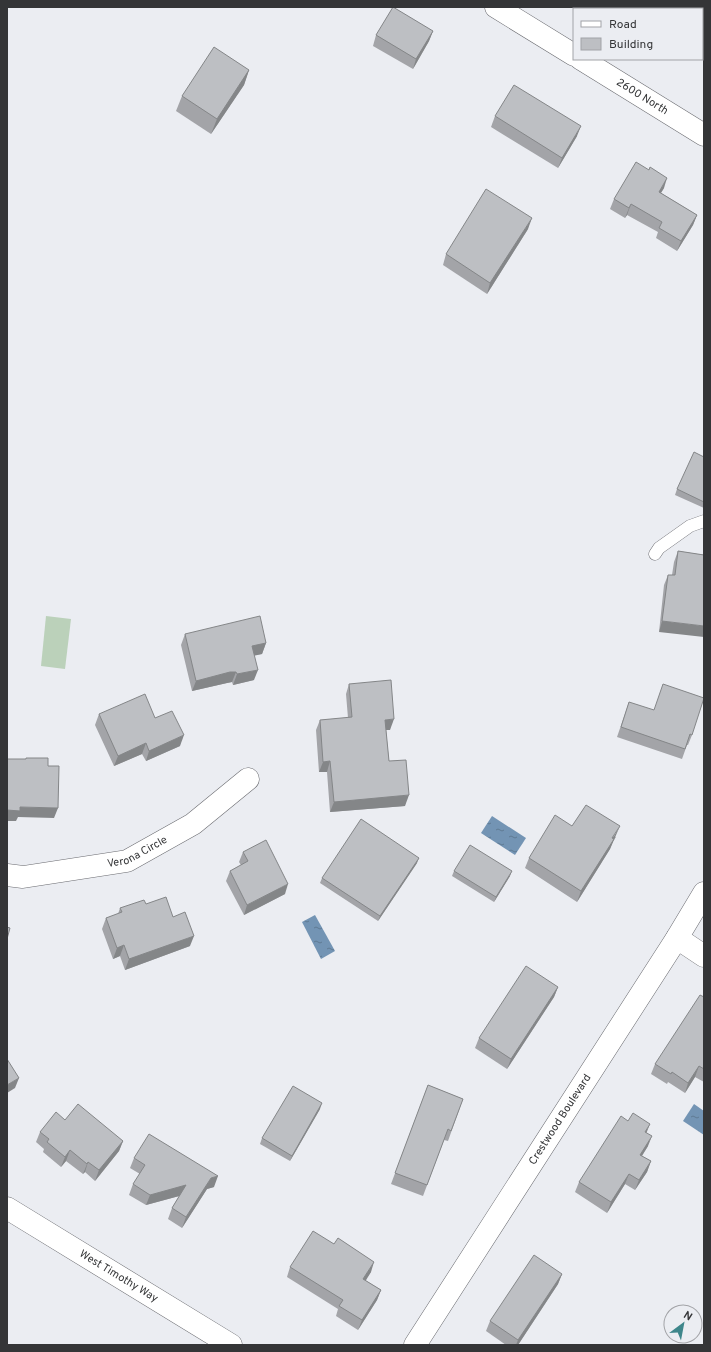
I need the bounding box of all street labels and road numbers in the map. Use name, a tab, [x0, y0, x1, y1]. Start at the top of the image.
street label: 2600 North	[614, 76, 671, 118]
street label: Verona Circle	[106, 833, 170, 871]
street label: Crestwood Boulevard	[526, 1072, 594, 1168]
street label: West Timothy Way	[77, 1247, 161, 1306]

